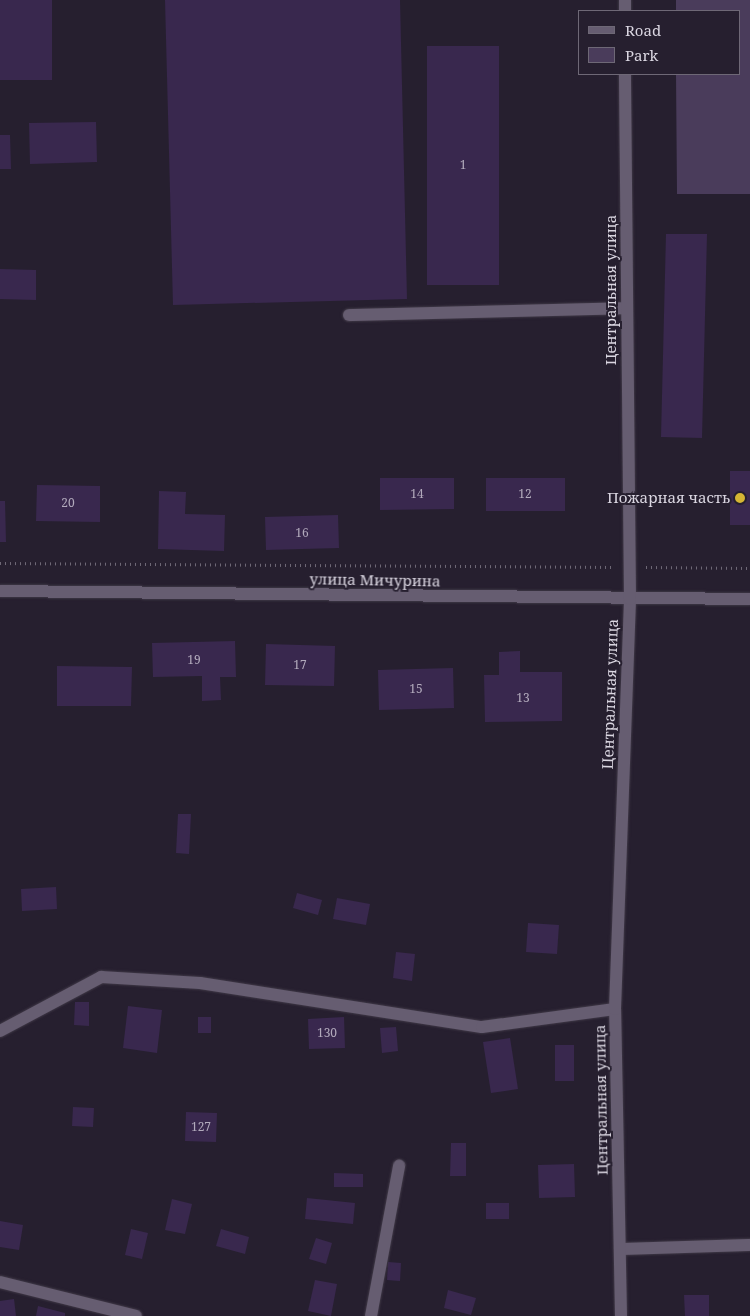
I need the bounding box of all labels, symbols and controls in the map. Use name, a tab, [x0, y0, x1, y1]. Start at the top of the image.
legend	[578, 10, 740, 75]
text: Road	[625, 20, 661, 40]
text: Park	[625, 45, 658, 65]
house number: 1	[460, 158, 466, 172]
street label: Центральная улица	[602, 215, 620, 365]
house number: 14	[410, 487, 424, 501]
house number: 12	[518, 487, 532, 501]
place label: Пожарная часть	[607, 489, 730, 507]
marker: Пожарная часть	[734, 492, 746, 504]
house number: 20	[61, 496, 75, 510]
house number: 16	[295, 526, 309, 540]
street label: улица Мичурина	[309, 570, 441, 590]
street label: Центральная улица	[598, 618, 622, 770]
house number: 19	[187, 653, 201, 667]
house number: 17	[293, 658, 307, 672]
house number: 15	[409, 682, 423, 696]
house number: 13	[516, 691, 530, 705]
street label: Центральная улица	[591, 1025, 611, 1175]
house number: 130	[317, 1026, 337, 1040]
house number: 127	[191, 1120, 211, 1134]

